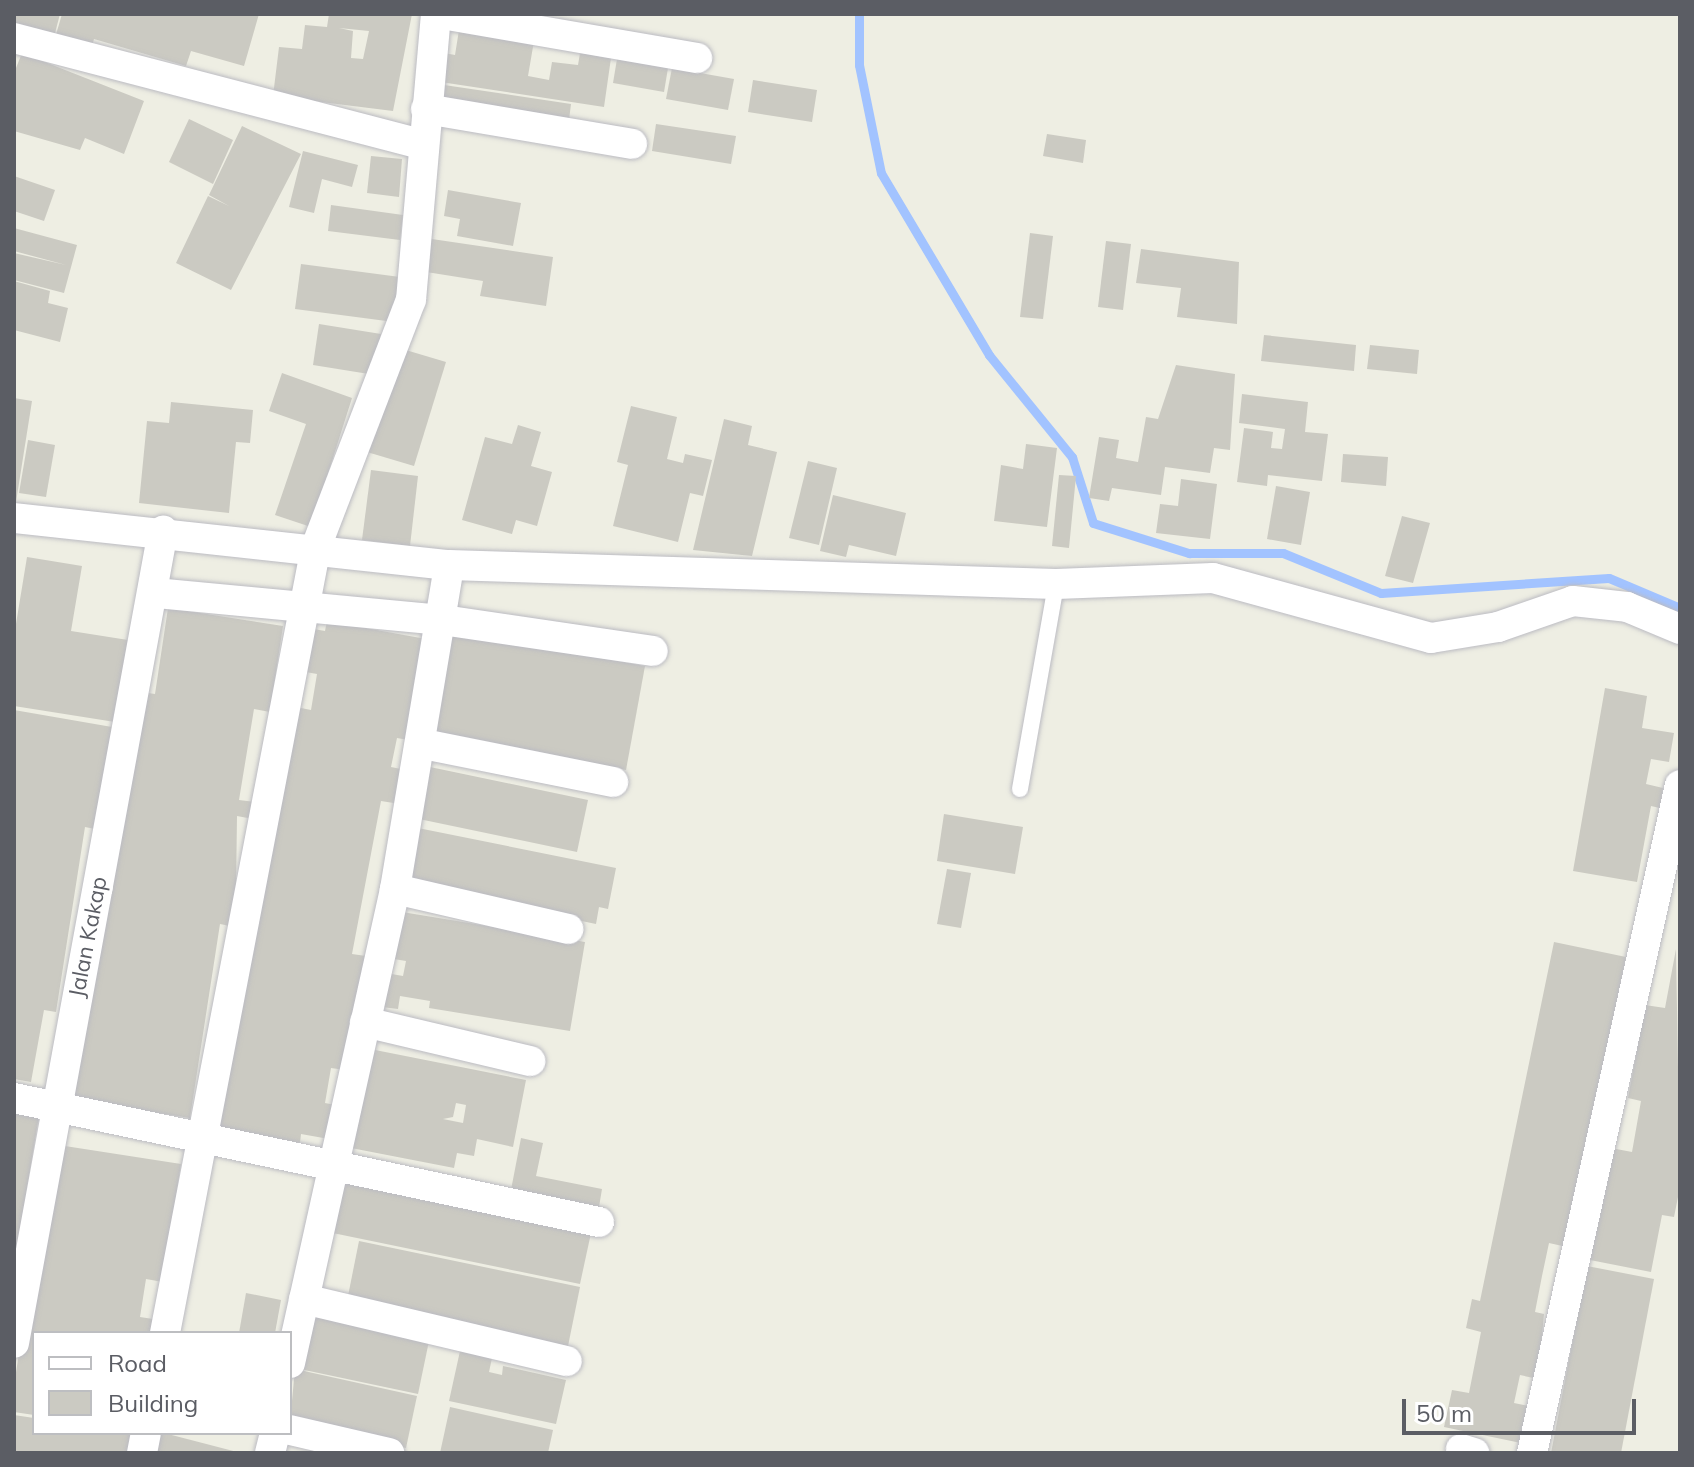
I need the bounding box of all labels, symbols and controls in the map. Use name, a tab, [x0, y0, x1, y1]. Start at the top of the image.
street label: Jalan Kakap	[63, 874, 113, 1000]
legend	[32, 1331, 292, 1435]
text: Road	[108, 1348, 167, 1378]
scale bar	[1406, 1383, 1640, 1433]
text: Building	[108, 1388, 198, 1418]
text: 50 m	[1416, 1398, 1472, 1428]

